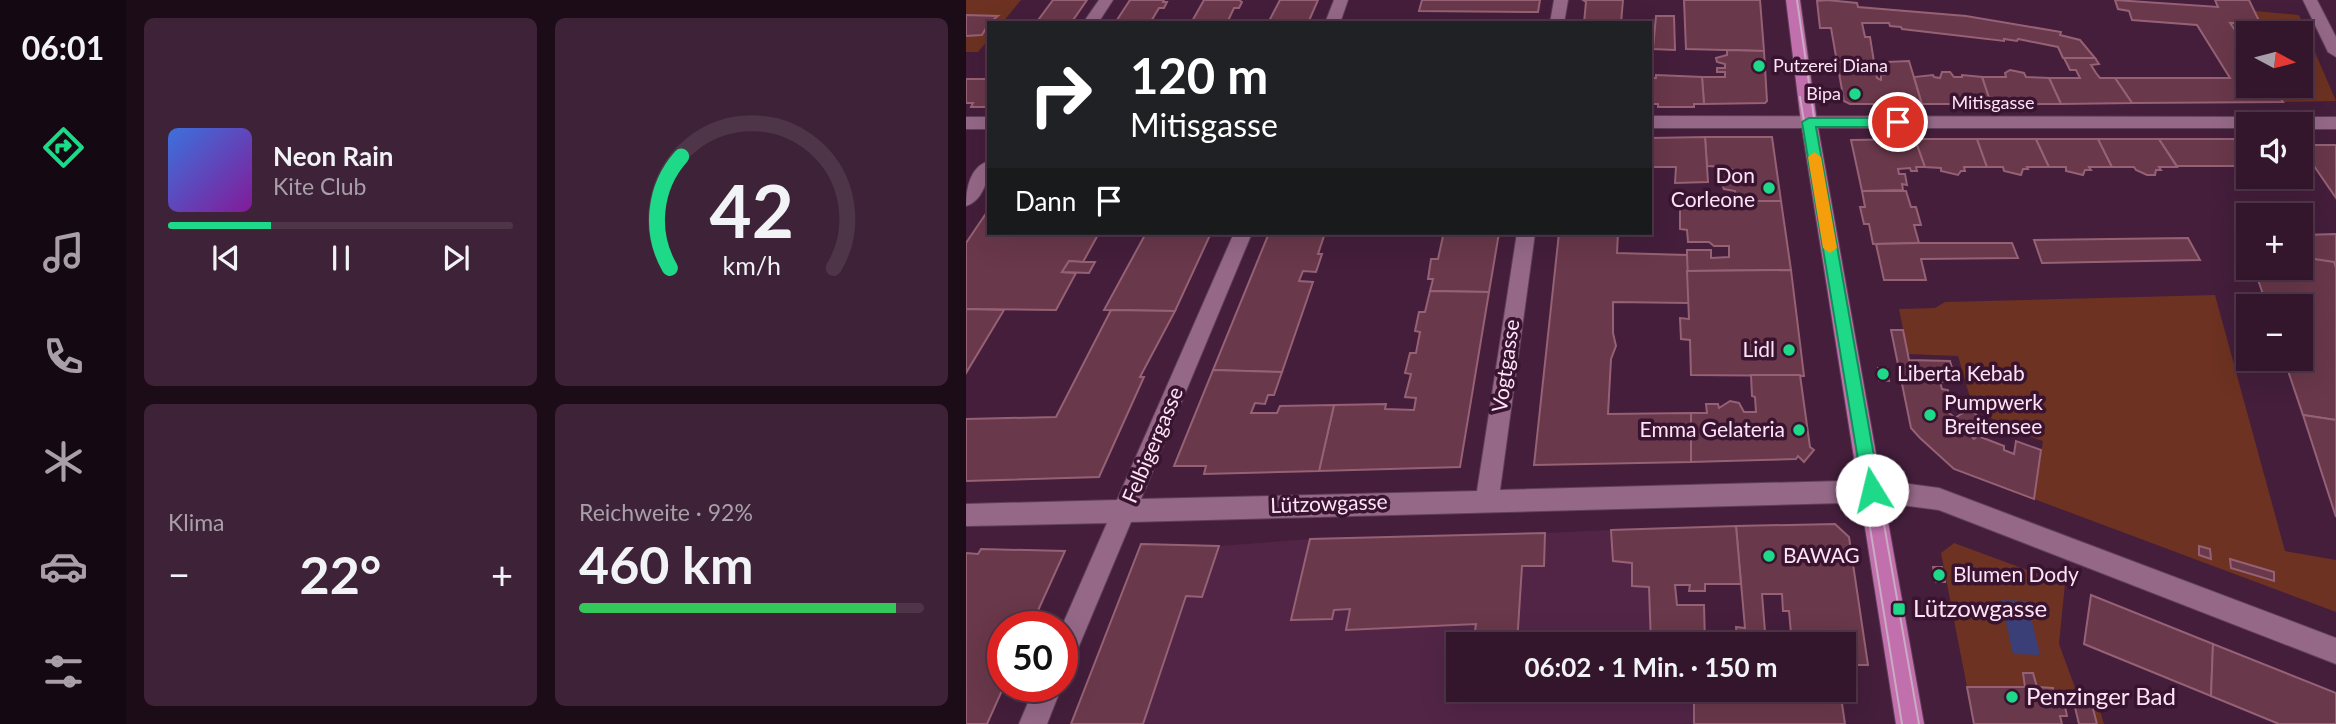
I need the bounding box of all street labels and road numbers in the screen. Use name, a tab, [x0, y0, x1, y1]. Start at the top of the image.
street label: Mitisgasse	[1951, 91, 2035, 113]
street label: Vogtgasse	[1486, 318, 1523, 414]
street label: Felbigergasse	[1116, 383, 1187, 506]
street label: Lützowgasse	[1270, 488, 1388, 517]

